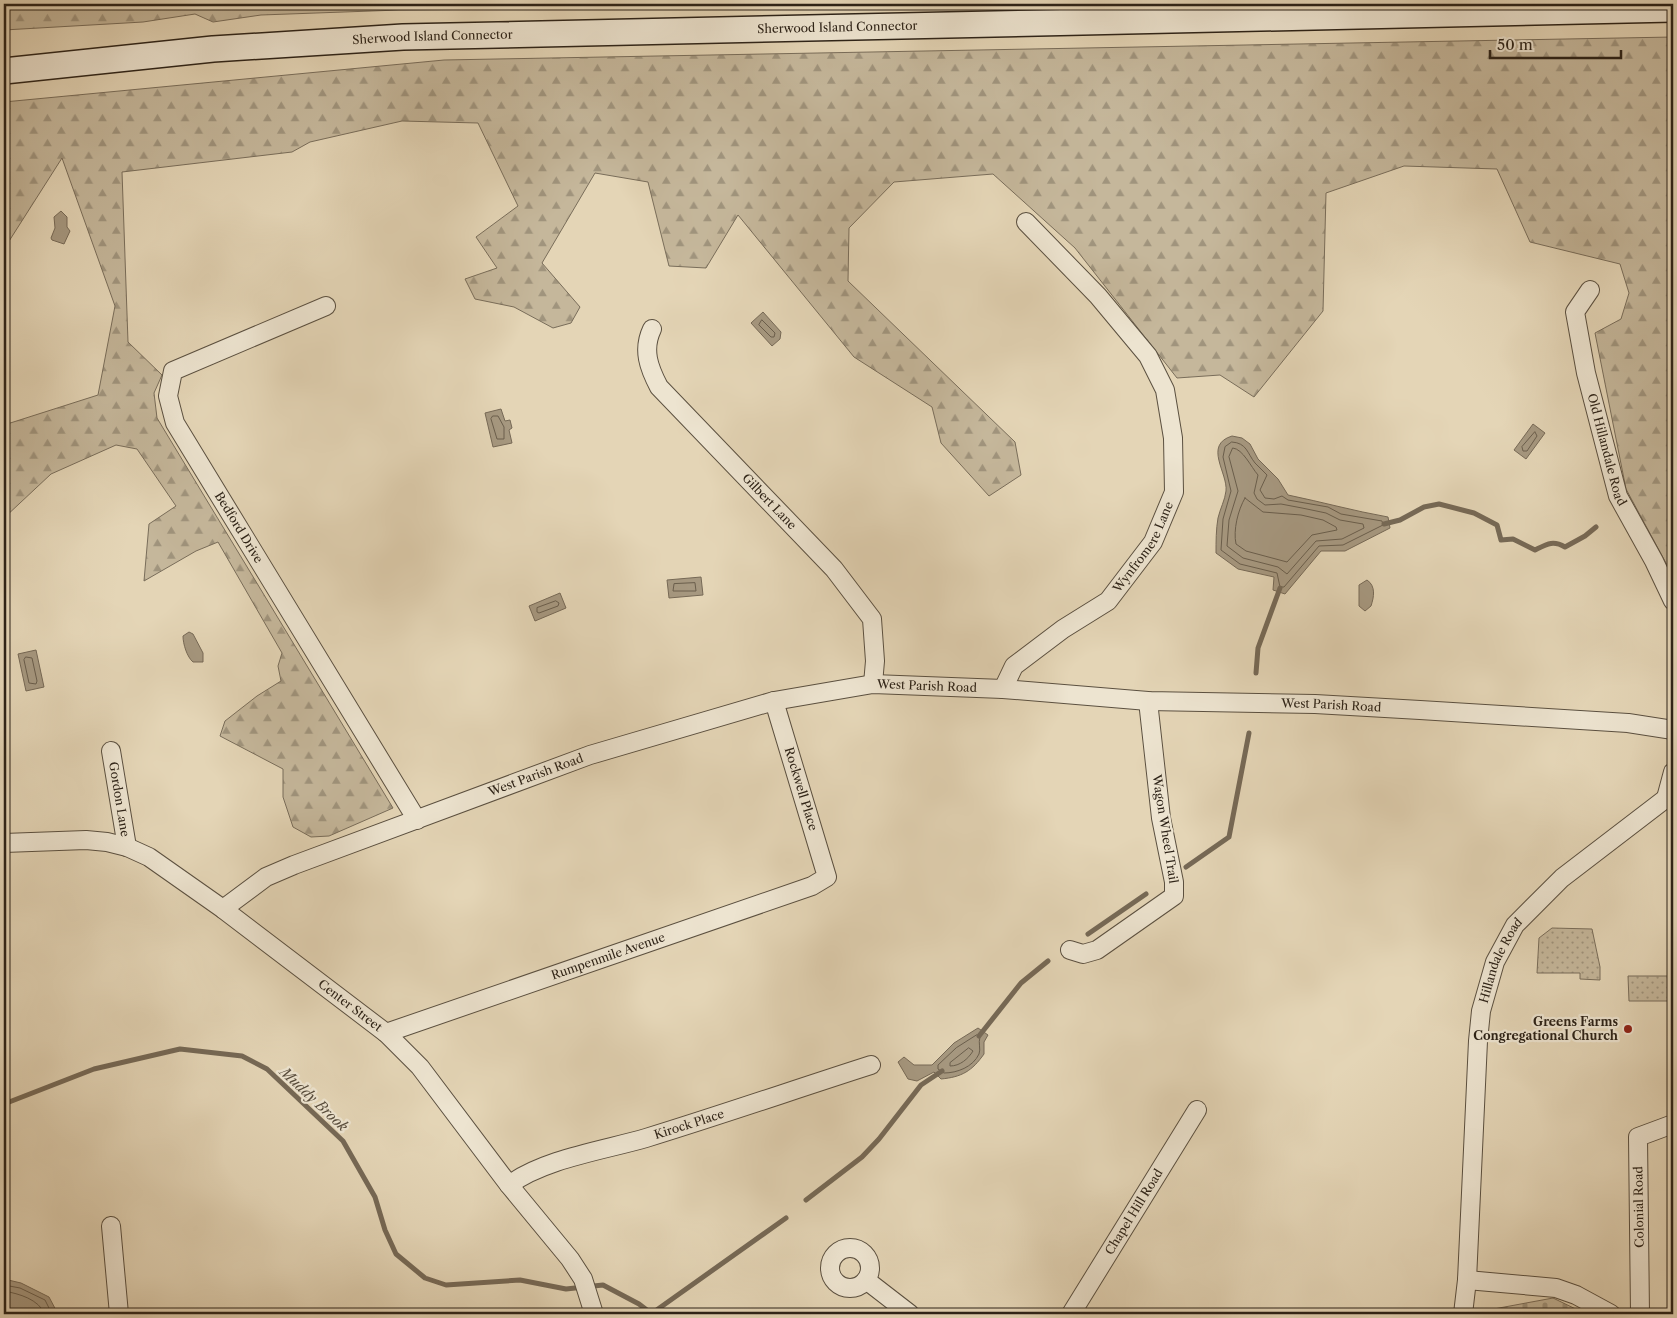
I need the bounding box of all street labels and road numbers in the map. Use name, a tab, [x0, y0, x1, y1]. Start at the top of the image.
street label: Sherwood Island Connector	[757, 18, 918, 36]
street label: Sherwood Island Connector	[352, 27, 513, 47]
street label: Old Hillandale Road	[1585, 392, 1630, 509]
street label: Gilbert Lane	[739, 470, 800, 533]
street label: Bedford Drive	[212, 489, 267, 566]
street label: Wynfromere Lane	[1109, 499, 1176, 596]
street label: West Parish Road	[876, 676, 978, 695]
street label: West Parish Road	[1280, 695, 1382, 715]
street label: Rockwell Place	[782, 745, 821, 833]
street label: West Parish Road	[485, 750, 586, 799]
street label: Gordon Lane	[106, 761, 133, 838]
street label: Wagon Wheel Trail	[1149, 772, 1182, 885]
street label: Hillandale Road	[1476, 914, 1526, 1005]
street label: Rumpenmile Avenue	[549, 929, 667, 982]
street label: Center Street	[315, 976, 386, 1035]
street label: Kirock Place	[652, 1106, 726, 1142]
street label: Chapel Hill Road	[1101, 1165, 1166, 1257]
street label: Colonial Road	[1630, 1165, 1647, 1248]

